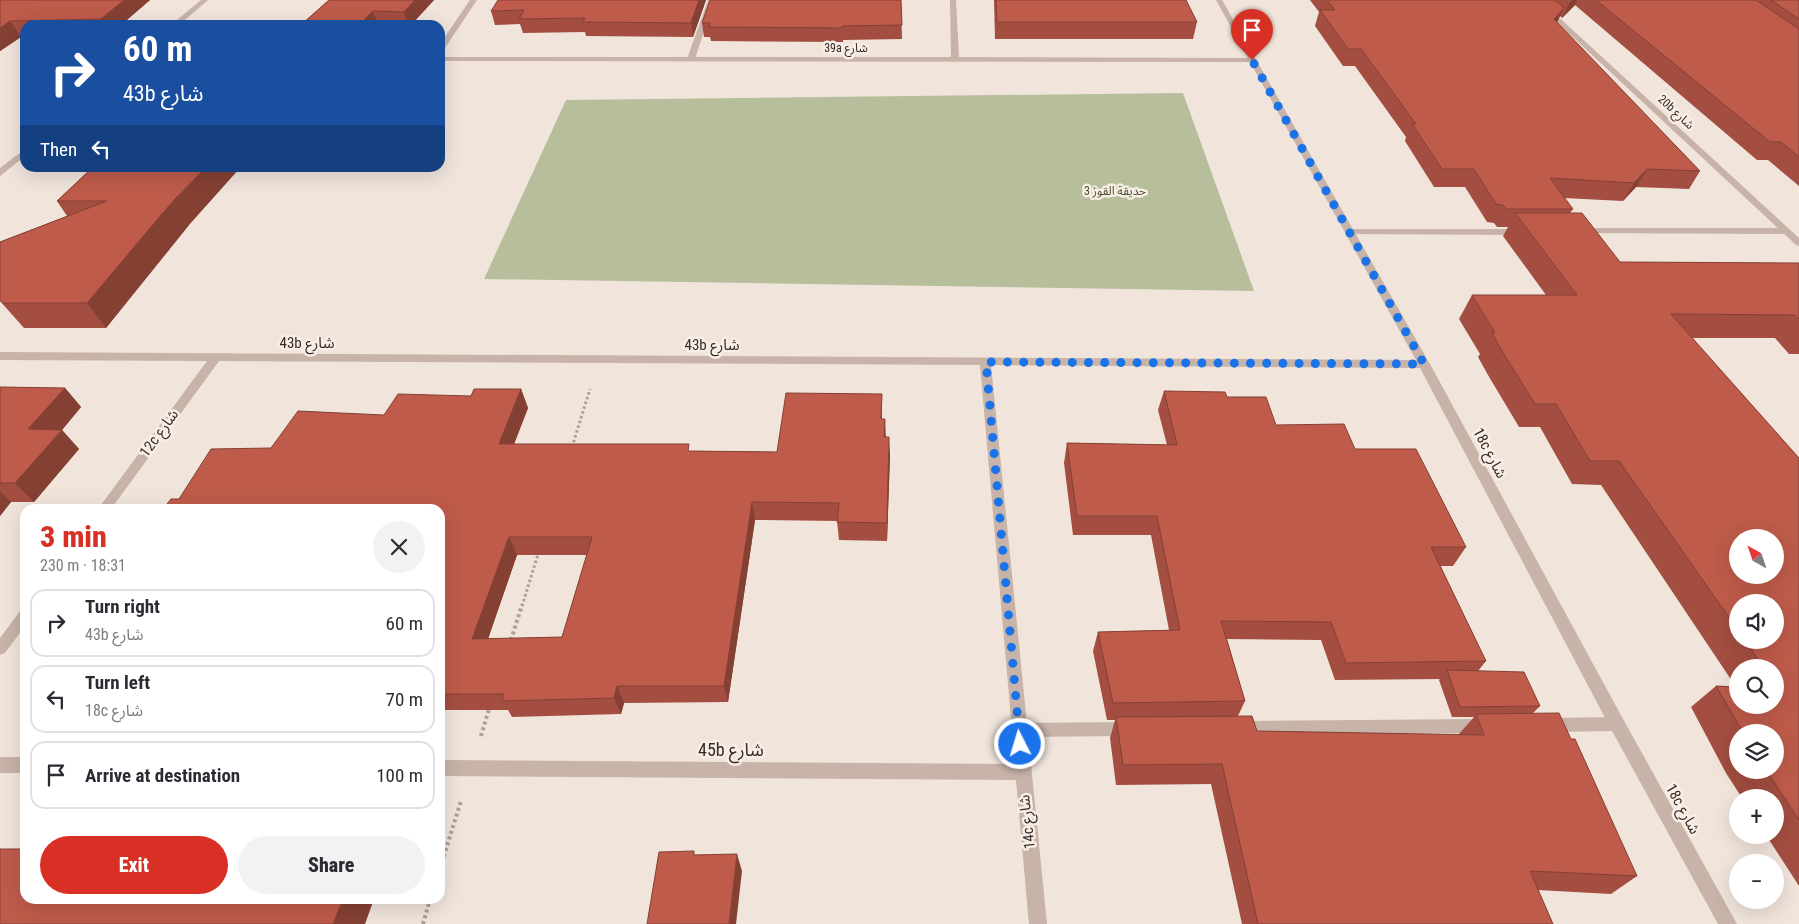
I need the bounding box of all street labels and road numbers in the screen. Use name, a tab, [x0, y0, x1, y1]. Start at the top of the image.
street label: 39a شارع	[824, 41, 868, 57]
street label: 20b شارع	[1654, 92, 1697, 134]
street label: 43b شارع	[280, 334, 335, 355]
street label: 43b شارع	[685, 336, 740, 357]
street label: 12c شارع	[136, 406, 185, 462]
street label: 18c شارع	[1467, 425, 1511, 483]
street label: 45b شارع	[698, 739, 764, 764]
street label: 18c شارع	[1659, 781, 1704, 839]
street label: 14c شارع	[1015, 793, 1042, 850]

